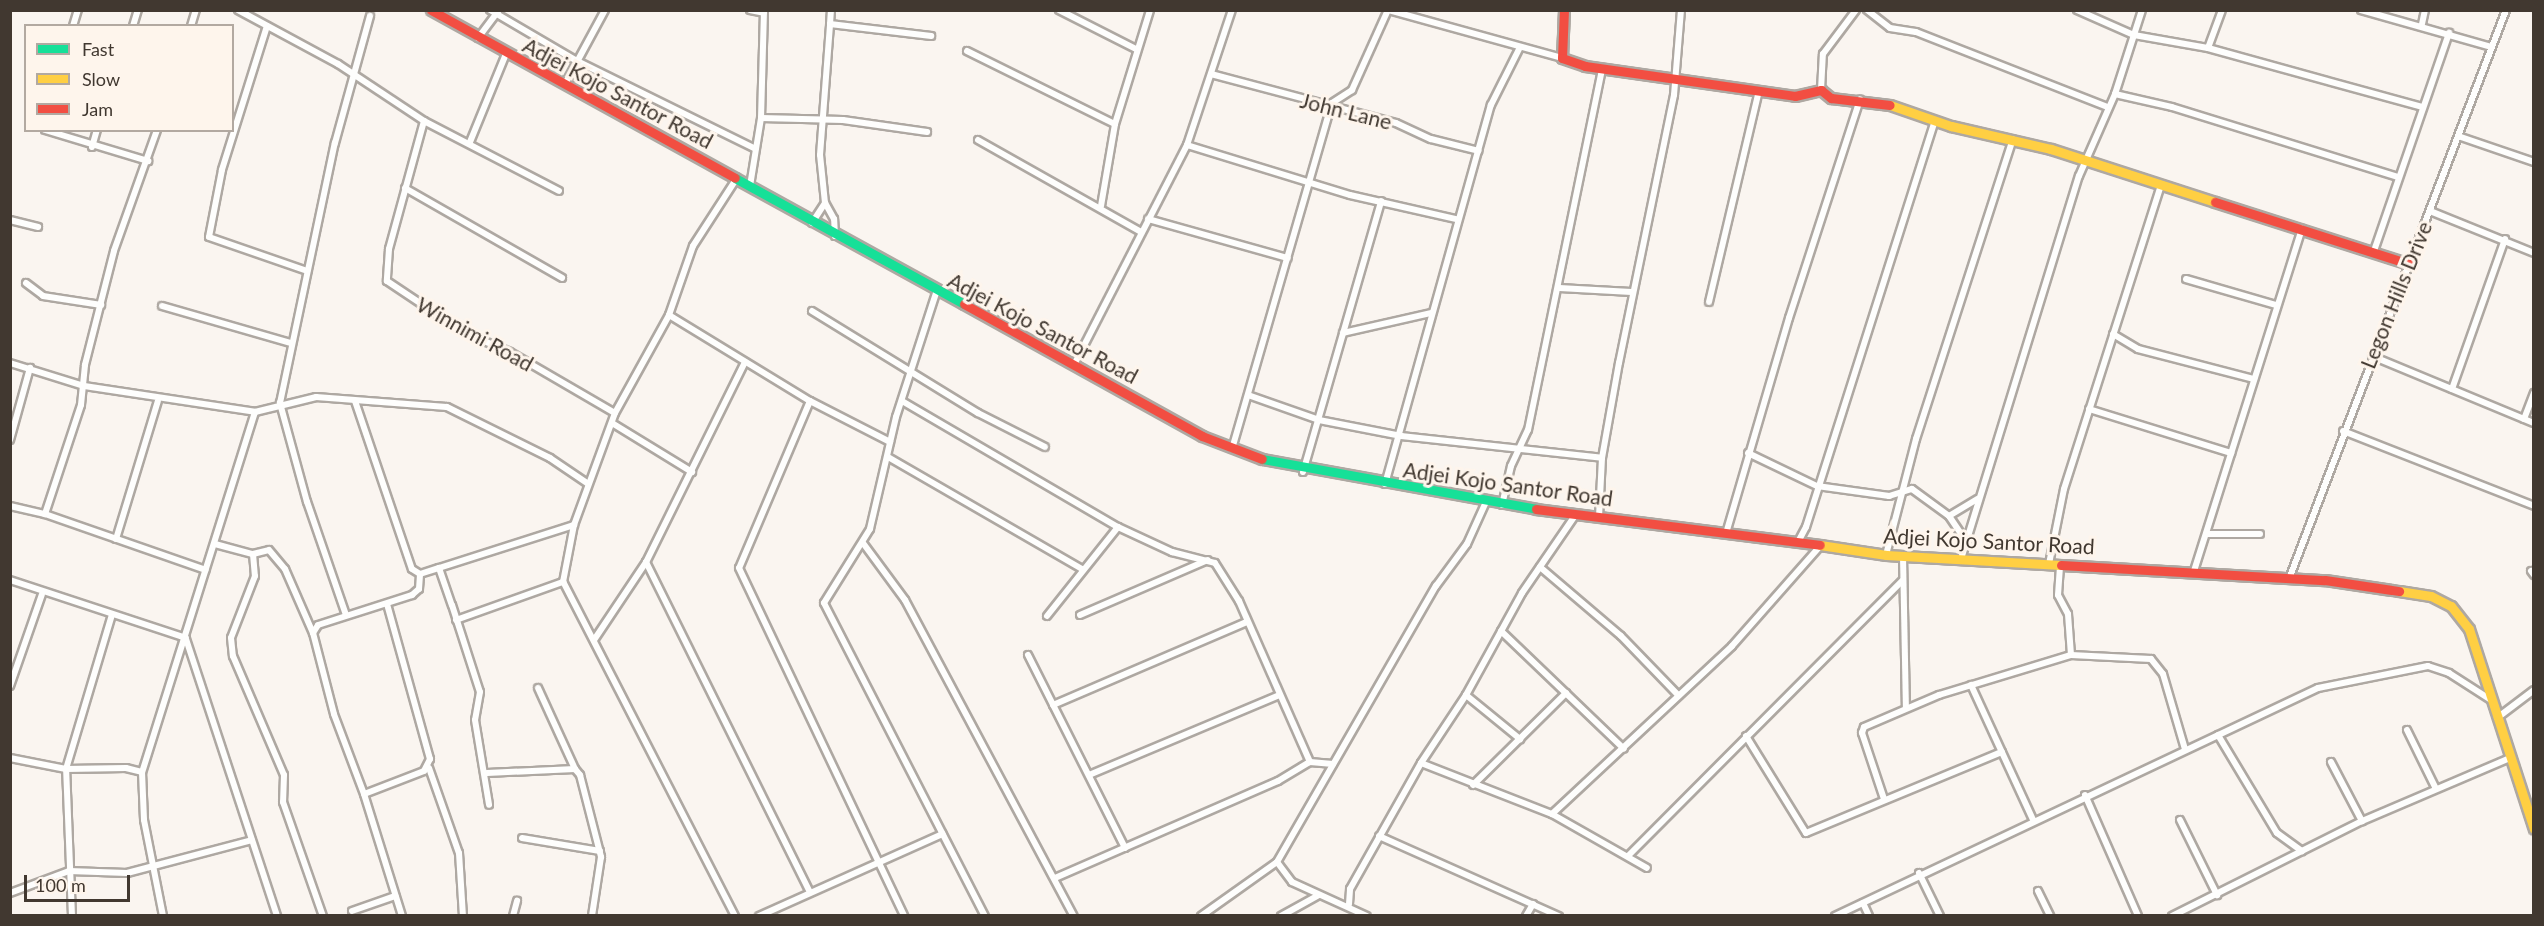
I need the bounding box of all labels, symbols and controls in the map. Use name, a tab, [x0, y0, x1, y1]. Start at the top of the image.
legend	[24, 24, 234, 132]
street label: Adjei Kojo Santor Road	[519, 32, 717, 154]
text: Fast	[82, 38, 114, 60]
text: Slow	[82, 68, 120, 90]
street label: John Lane	[1298, 87, 1394, 135]
text: Jam	[82, 98, 113, 120]
street label: Legon Hills Drive	[2355, 218, 2437, 372]
street label: Adjei Kojo Santor Road	[944, 267, 1142, 389]
street label: Winnimi Road	[412, 292, 538, 376]
street label: Adjei Kojo Santor Road	[1401, 457, 1615, 511]
street label: Adjei Kojo Santor Road	[1883, 523, 2095, 559]
scale bar	[27, 863, 134, 901]
text: 100 m	[35, 874, 86, 896]

